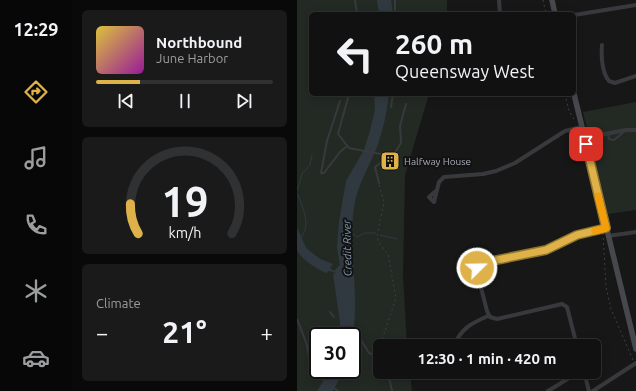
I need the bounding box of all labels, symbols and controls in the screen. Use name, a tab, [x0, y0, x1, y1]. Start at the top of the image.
text: 12:29	[13, 19, 59, 39]
icon: left	[329, 28, 381, 80]
text: 260 m	[395, 28, 473, 59]
text: Northbound	[156, 34, 242, 51]
text: June Harbor	[156, 51, 228, 65]
text: Queensway West	[395, 61, 534, 81]
icon: directions	[22, 78, 50, 106]
icon: previous	[115, 90, 137, 112]
icon: pause	[174, 90, 196, 112]
icon: next	[233, 90, 255, 112]
pin	[569, 127, 603, 161]
icon: arrive	[575, 133, 597, 155]
icon: music	[22, 144, 50, 172]
building icon: Halfway House	[379, 150, 401, 172]
place label: Halfway House	[404, 156, 471, 167]
text: 19	[161, 177, 208, 224]
icon: phone	[22, 211, 50, 239]
water label: Credit River	[340, 219, 353, 276]
text: km/h	[168, 224, 201, 240]
position arrow	[456, 247, 498, 289]
icon: climate	[22, 277, 50, 305]
text: Climate	[96, 296, 141, 310]
text: 21°	[162, 315, 207, 349]
text: −	[96, 320, 108, 345]
text: +	[261, 320, 273, 345]
speed limit sign: 30	[309, 327, 361, 379]
icon: car	[22, 344, 50, 372]
text: 12:30 · 1 min · 420 m	[418, 350, 556, 367]

